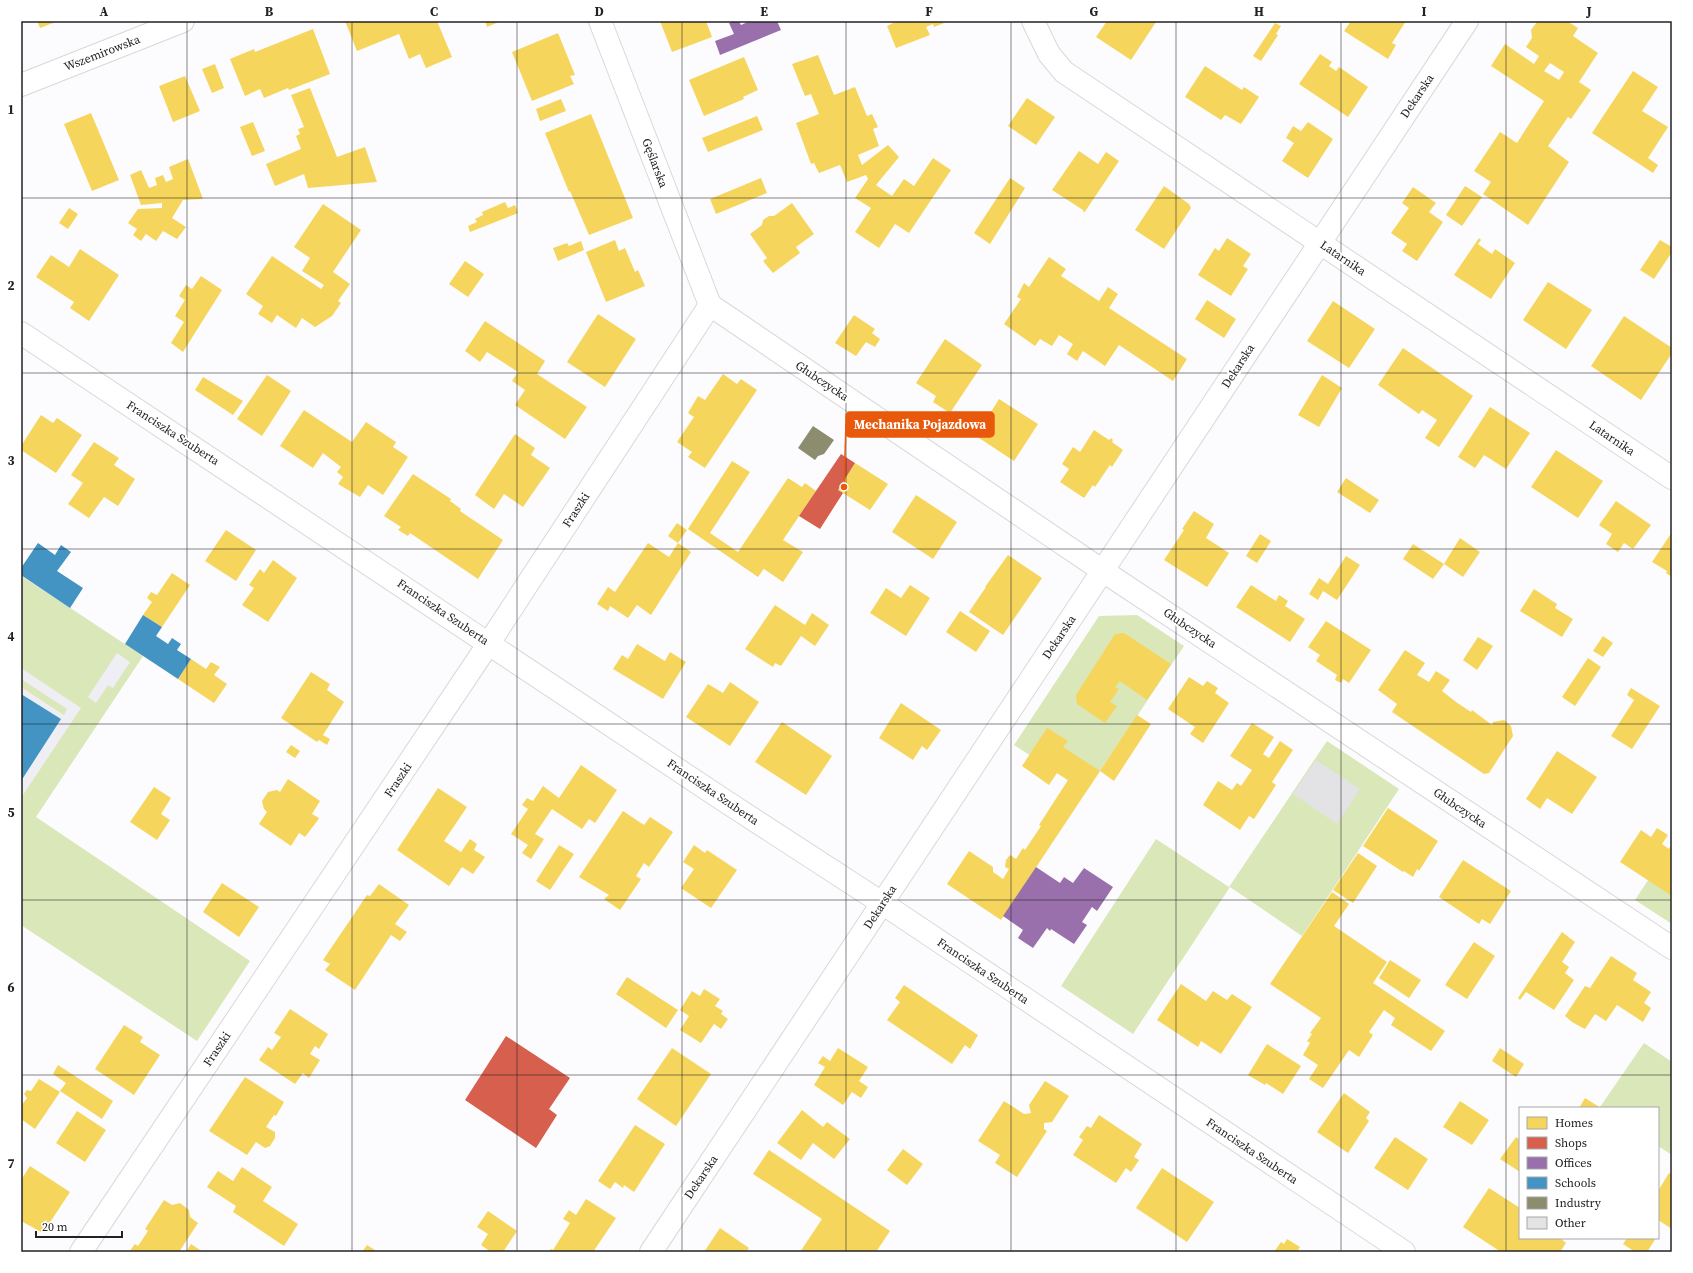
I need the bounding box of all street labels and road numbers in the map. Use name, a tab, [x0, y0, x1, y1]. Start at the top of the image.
street label: Wszemirowska	[62, 31, 143, 75]
street label: Dekarska	[1396, 70, 1438, 121]
street label: Gęślarska	[638, 136, 672, 191]
street label: Latarnika	[1317, 237, 1370, 280]
street label: Dekarska	[1218, 340, 1259, 391]
street label: Głubczycka	[792, 357, 853, 405]
street label: Franciszka Szuberta	[124, 397, 223, 469]
street label: Latarnika	[1586, 417, 1639, 460]
street label: Fraszki	[559, 489, 593, 531]
street label: Franciszka Szuberta	[394, 575, 493, 649]
street label: Głubczycka	[1160, 604, 1221, 652]
street label: Dekarska	[1038, 611, 1080, 662]
street label: Franciszka Szuberta	[664, 755, 763, 829]
street label: Fraszki	[381, 759, 416, 800]
street label: Głubczycka	[1430, 784, 1491, 832]
street label: Dekarska	[860, 881, 901, 932]
street label: Franciszka Szuberta	[934, 934, 1033, 1008]
street label: Fraszki	[200, 1028, 235, 1069]
street label: Franciszka Szuberta	[1203, 1114, 1302, 1188]
street label: Dekarska	[680, 1151, 722, 1202]

